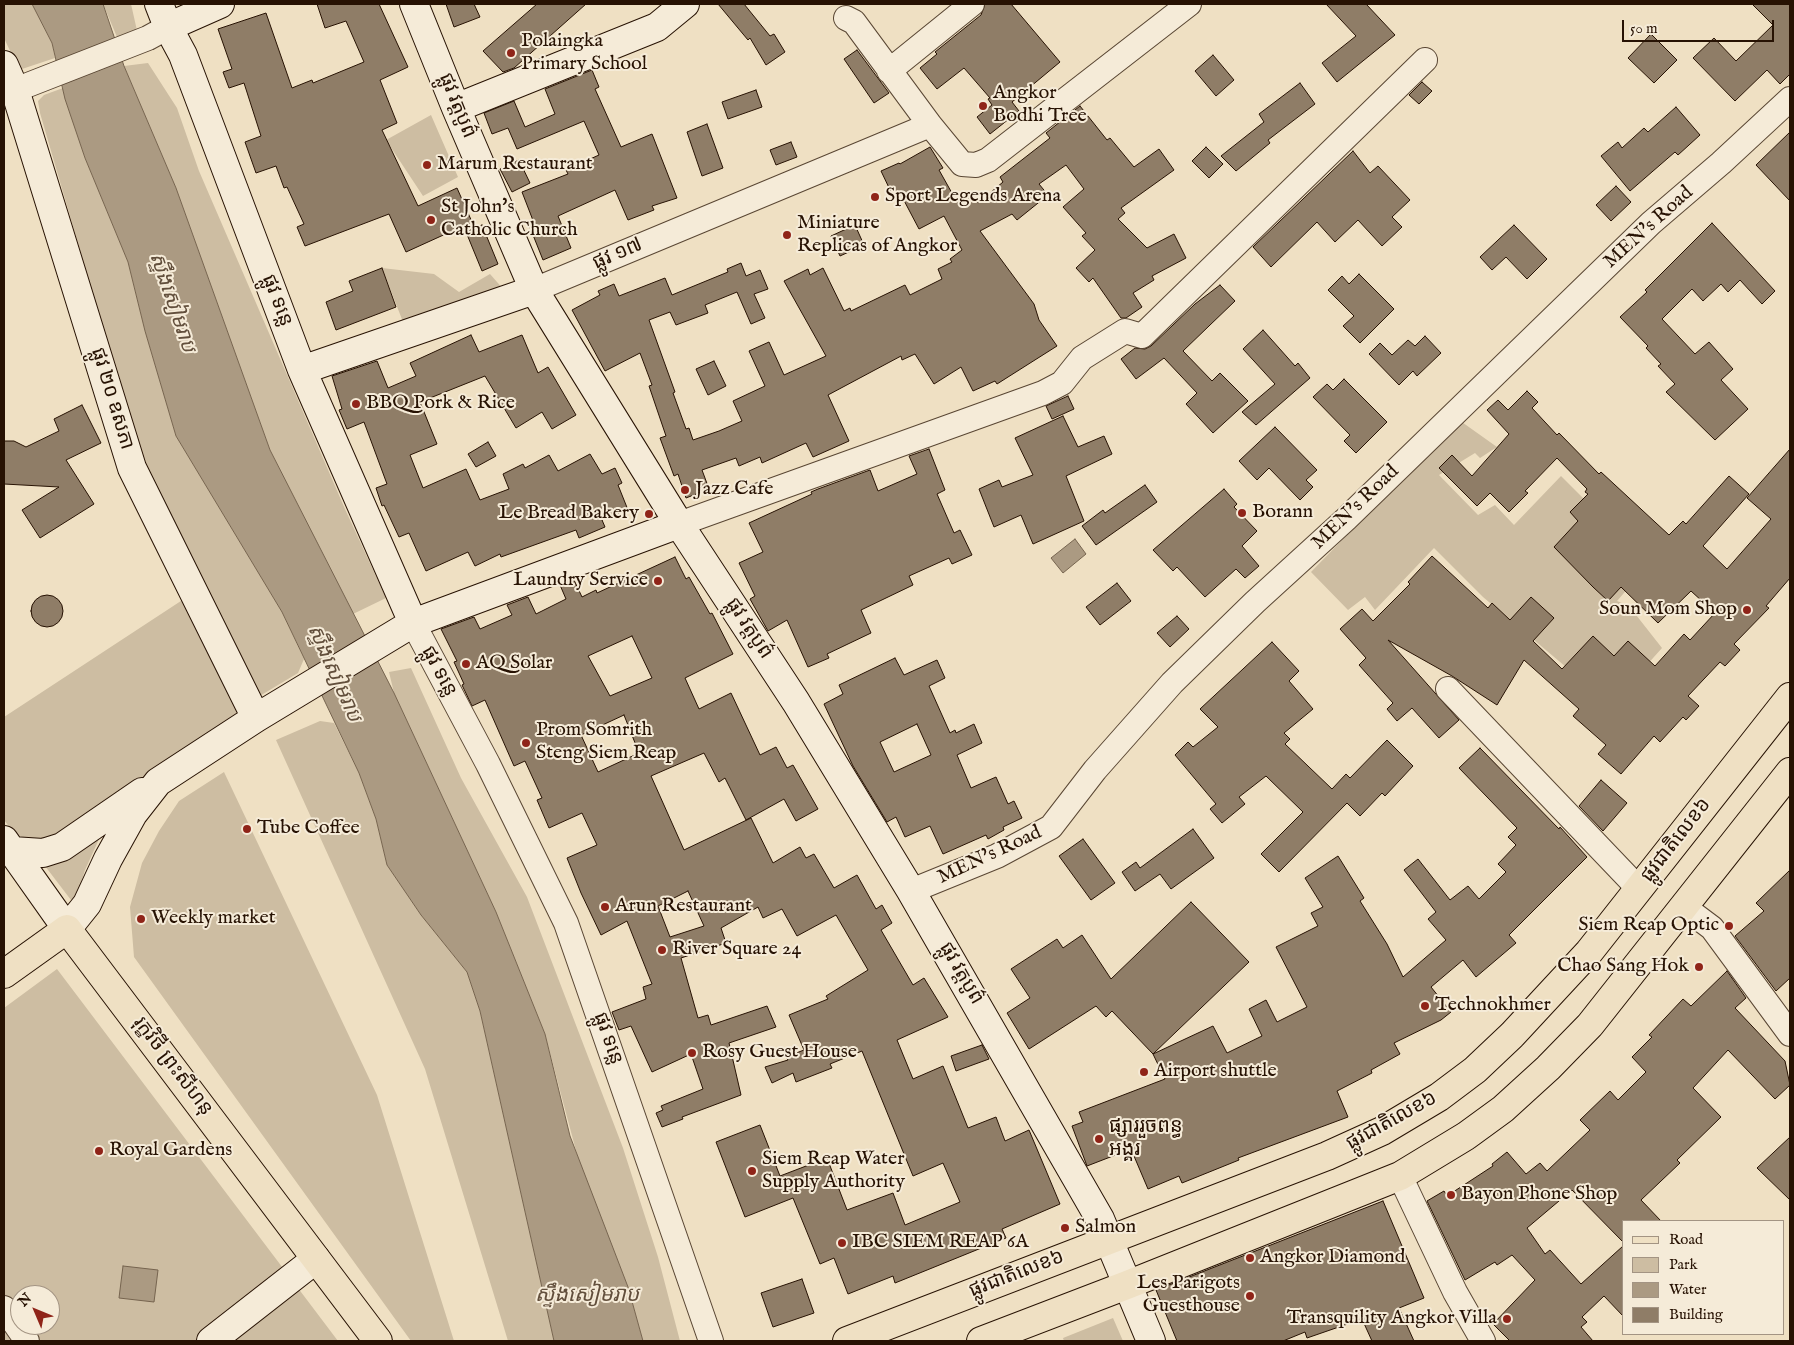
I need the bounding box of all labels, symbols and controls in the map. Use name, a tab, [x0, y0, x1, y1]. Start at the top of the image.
scale bar	[1624, 10, 1776, 42]
text: 50 m	[1630, 19, 1658, 38]
place label: Polaingka Primary School	[521, 30, 647, 77]
marker: Polaingka Primary School	[505, 47, 517, 59]
street label: ផ្លូវ វត្តបូព៌	[432, 70, 480, 142]
place label: Angkor Bodhi Tree	[993, 82, 1087, 129]
marker: Angkor Bodhi Tree	[977, 100, 989, 112]
place label: Marum Restaurant	[437, 153, 593, 177]
marker: Marum Restaurant	[421, 159, 433, 171]
street label: MEN's Road	[1599, 182, 1699, 274]
place label: Sport Legends Arena	[885, 185, 1061, 209]
marker: Sport Legends Arena	[869, 191, 881, 203]
place label: St John's Catholic Church	[441, 196, 578, 243]
place label: Miniature Replicas of Angkor	[797, 212, 957, 259]
marker: St John's Catholic Church	[425, 214, 437, 226]
marker: Miniature Replicas of Angkor	[781, 229, 793, 241]
street label: ផ្លូវ ១៧	[589, 234, 647, 276]
water label: ស្ទឹងសៀមរាប	[142, 250, 200, 356]
street label: ផ្លូវ ទន្លេ	[255, 271, 297, 331]
street label: ផ្លូវ ២០ ឧសភា	[84, 345, 138, 453]
place label: BBQ Pork & Rice	[366, 392, 515, 416]
marker: BBQ Pork & Rice	[350, 398, 362, 410]
street label: MEN's Road	[1307, 460, 1405, 556]
place label: Jazz Cafe	[695, 478, 773, 502]
marker: Jazz Cafe	[679, 484, 691, 496]
place label: Borann	[1252, 501, 1313, 525]
place label: Le Bread Bakery	[499, 502, 639, 526]
marker: Borann	[1236, 507, 1248, 519]
marker: Le Bread Bakery	[643, 508, 655, 520]
place label: Laundry Service	[513, 569, 648, 593]
marker: Laundry Service	[652, 575, 664, 587]
street label: ផ្លូវ វត្តបូព៌	[719, 594, 777, 664]
place label: Soun Mom Shop	[1599, 598, 1737, 622]
marker: Soun Mom Shop	[1741, 604, 1753, 616]
water label: ស្ទឹងសៀមរាប	[300, 621, 366, 727]
street label: ផ្លូវ ទន្លេ	[415, 643, 461, 701]
place label: AQ Solar	[476, 652, 552, 676]
marker: AQ Solar	[460, 658, 472, 670]
place label: Prom Somrith Steng Siem Reap	[536, 719, 676, 766]
marker: Prom Somrith Steng Siem Reap	[520, 737, 532, 749]
street label: ផ្លូវជាតិលេខ៦	[1637, 794, 1717, 888]
place label: Tube Coffee	[257, 817, 360, 841]
street label: MEN's Road	[934, 821, 1046, 891]
marker: Tube Coffee	[241, 823, 253, 835]
place label: Arun Restaurant	[615, 895, 752, 919]
marker: Arun Restaurant	[599, 901, 611, 913]
place label: Weekly market	[151, 907, 276, 931]
marker: Weekly market	[135, 913, 147, 925]
place label: Siem Reap Optic	[1578, 914, 1719, 938]
marker: Siem Reap Optic	[1723, 920, 1735, 932]
place label: River Square 24	[672, 938, 801, 962]
street label: ផ្លូវ វត្តបូព៌	[933, 938, 987, 1010]
marker: River Square 24	[656, 944, 668, 956]
place label: Chao Sang Hok	[1557, 955, 1689, 979]
marker: Chao Sang Hok	[1693, 961, 1705, 973]
place label: Technokhmer	[1435, 994, 1551, 1018]
marker: Technokhmer	[1419, 1000, 1431, 1012]
street label: ផ្លូវ ទន្លេ	[587, 1010, 627, 1068]
street label: រុក្ខវិថី ព្រះសីហនុ	[127, 1013, 217, 1121]
place label: Rosy Guest House	[702, 1041, 857, 1065]
marker: Rosy Guest House	[686, 1047, 698, 1059]
place label: Airport shuttle	[1154, 1060, 1277, 1084]
marker: Airport shuttle	[1138, 1066, 1150, 1078]
street label: ផ្លូវជាតិលេខ៦	[1342, 1087, 1442, 1157]
place label: ផ្សាររួចពន្ធ អង្គរ	[1109, 1116, 1183, 1163]
marker: ផ្សាររួចពន្ធ អង្គរ	[1093, 1133, 1105, 1145]
place label: Royal Gardens	[109, 1139, 232, 1163]
marker: Royal Gardens	[93, 1145, 105, 1157]
place label: Siem Reap Water Supply Authority	[762, 1148, 905, 1195]
marker: Siem Reap Water Supply Authority	[746, 1165, 758, 1177]
place label: Bayon Phone Shop	[1461, 1183, 1617, 1207]
marker: Bayon Phone Shop	[1445, 1189, 1457, 1201]
place label: Salmon	[1075, 1216, 1136, 1240]
legend	[1622, 1220, 1784, 1335]
marker: Salmon	[1059, 1222, 1071, 1234]
text: Road	[1669, 1230, 1703, 1249]
place label: IBC SIEM REAP 6A	[852, 1231, 1029, 1255]
marker: IBC SIEM REAP 6A	[836, 1237, 848, 1249]
street label: ផ្លូវជាតិលេខ៦	[966, 1246, 1068, 1304]
place label: Angkor Diamond	[1260, 1246, 1405, 1270]
marker: Angkor Diamond	[1244, 1252, 1256, 1264]
text: Park	[1669, 1255, 1698, 1274]
place label: Les Parigots Guesthouse	[1137, 1272, 1240, 1319]
text: Water	[1669, 1280, 1706, 1299]
water label: ស្ទឹងសៀមរាប	[535, 1284, 639, 1310]
north arrow	[10, 1285, 60, 1335]
text: N	[14, 1289, 36, 1311]
marker: Les Parigots Guesthouse	[1244, 1290, 1256, 1302]
text: Building	[1669, 1305, 1723, 1324]
place label: Transquility Angkor Villa	[1287, 1307, 1497, 1331]
marker: Transquility Angkor Villa	[1501, 1313, 1513, 1325]

